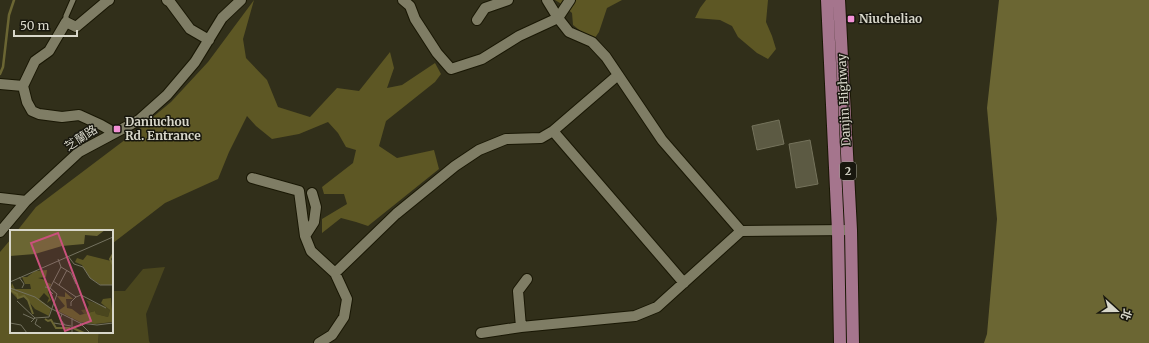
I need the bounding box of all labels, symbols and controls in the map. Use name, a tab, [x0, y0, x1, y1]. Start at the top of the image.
place label: Niucheliao	[859, 11, 922, 26]
scale bar	[14, 12, 77, 38]
marker: Niucheliao	[846, 14, 856, 24]
text: 50 m	[20, 18, 49, 33]
street label: Danjin Highway	[834, 53, 853, 147]
place label: Daniuchou Rd. Entrance	[125, 114, 201, 143]
street label: 芝蘭路	[62, 121, 100, 154]
marker: Daniuchou Rd. Entrance	[112, 124, 122, 134]
road number: 2	[840, 162, 856, 180]
inset map	[10, 230, 113, 333]
north arrow	[1097, 291, 1137, 331]
text: 北	[1118, 307, 1135, 322]

